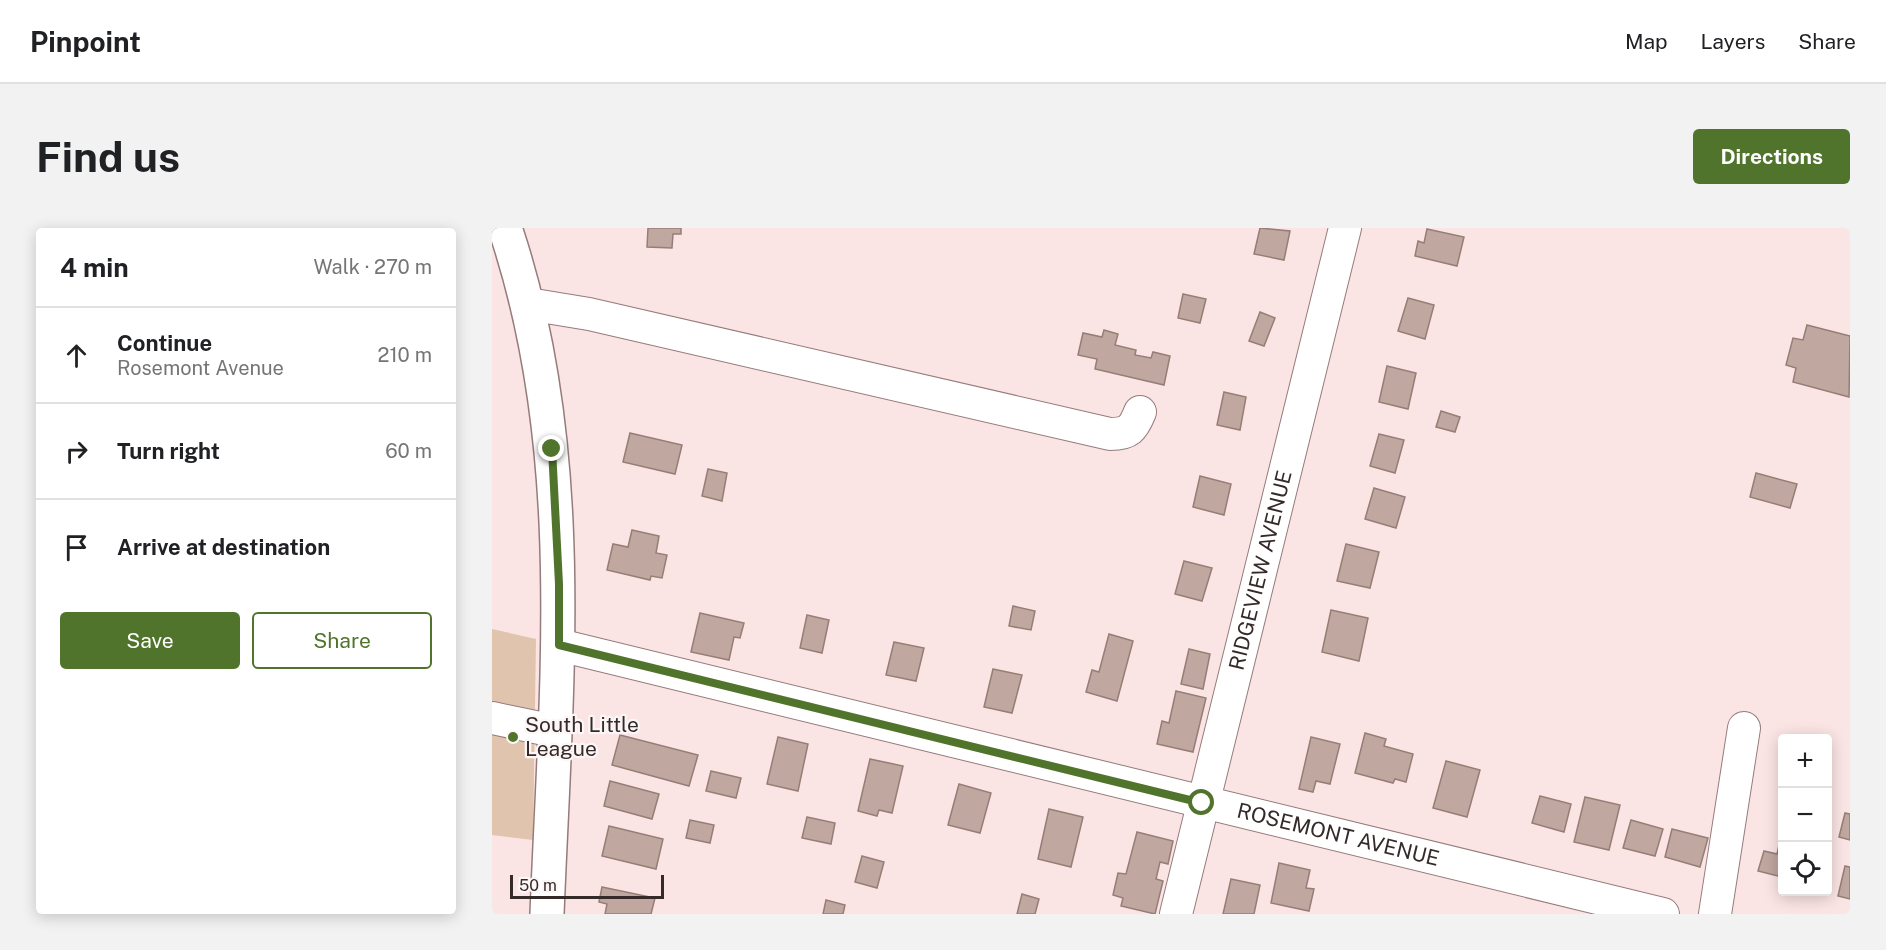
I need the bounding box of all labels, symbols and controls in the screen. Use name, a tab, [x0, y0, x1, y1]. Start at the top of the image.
text: Pinpoint	[30, 25, 141, 58]
text: Map	[1625, 29, 1668, 54]
text: Layers	[1701, 29, 1765, 54]
text: Share	[1798, 29, 1856, 54]
button: Directions	[1693, 129, 1850, 184]
text: Find us	[36, 132, 180, 181]
text: 4 min	[60, 252, 129, 283]
text: Walk · 270 m	[313, 255, 432, 279]
text: Continue	[117, 330, 212, 356]
icon: ahead	[60, 339, 93, 372]
text: 210 m	[378, 343, 432, 367]
text: Rosemont Avenue	[117, 356, 284, 380]
icon: right	[60, 435, 93, 468]
route end	[538, 435, 564, 461]
text: Turn right	[117, 438, 220, 464]
text: 60 m	[385, 439, 432, 463]
street label: RIDGEVIEW AVENUE	[1224, 468, 1297, 673]
icon: arrive	[60, 531, 93, 564]
text: Arrive at destination	[117, 534, 330, 560]
button: Save	[60, 612, 240, 669]
button: Share	[252, 612, 432, 669]
place label: South Little League	[525, 712, 639, 761]
marker: South Little League	[506, 730, 520, 744]
map controls	[1778, 734, 1832, 896]
button: +	[1778, 734, 1832, 788]
button: −	[1778, 788, 1832, 842]
route start	[1188, 789, 1214, 815]
street label: ROSEMONT AVENUE	[1235, 798, 1442, 871]
button: locate	[1778, 842, 1832, 896]
scale bar	[510, 872, 664, 900]
text: 50 m	[519, 876, 557, 895]

